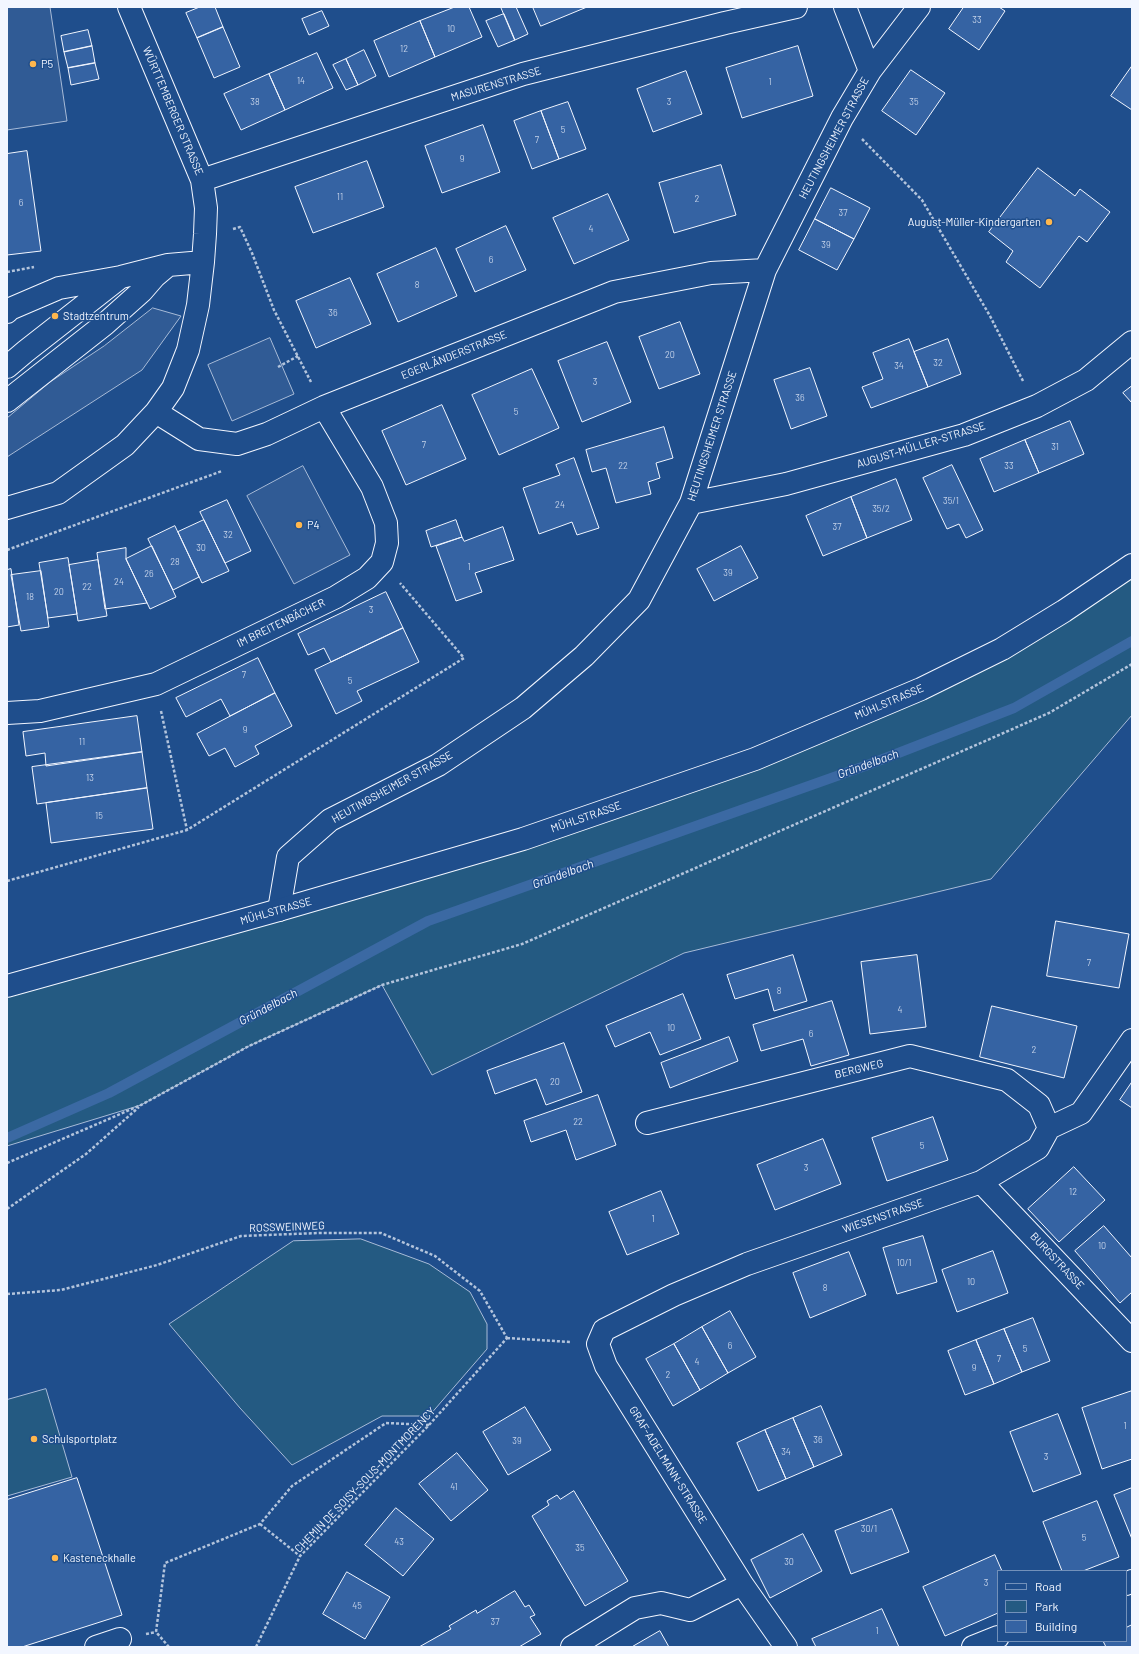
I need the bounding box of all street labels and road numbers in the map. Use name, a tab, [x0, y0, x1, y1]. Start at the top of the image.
street label: WÜRTTEMBERGER STRASSE	[140, 45, 206, 177]
street label: MASURENSTRASSE	[449, 64, 543, 104]
street label: HEUTINGSHEIMER STRASSE	[796, 75, 872, 201]
street label: EGERLÄNDERSTRASSE	[399, 328, 509, 382]
street label: HEUTINGSHEIMER STRASSE	[685, 369, 739, 503]
street label: AUGUST-MÜLLER-STRASSE	[855, 419, 987, 471]
street label: IM BREITENBÄCHER	[235, 596, 327, 650]
street label: MÜHLSTRASSE	[852, 682, 926, 722]
street label: HEUTINGSHEIMER STRASSE	[329, 748, 455, 826]
street label: MÜHLSTRASSE	[549, 799, 623, 835]
street label: MÜHLSTRASSE	[239, 894, 313, 928]
street label: BERGWEG	[833, 1057, 885, 1081]
street label: WIESENSTRASSE	[841, 1196, 925, 1236]
street label: ROSSWEINWEG	[249, 1219, 325, 1235]
street label: BURGSTRASSE	[1027, 1230, 1087, 1292]
street label: GRAF-ADELMANN-STRASSE	[626, 1404, 710, 1526]
street label: CHEMIN DE SOISY-SOUS-MONTMORENCY	[292, 1405, 438, 1555]

